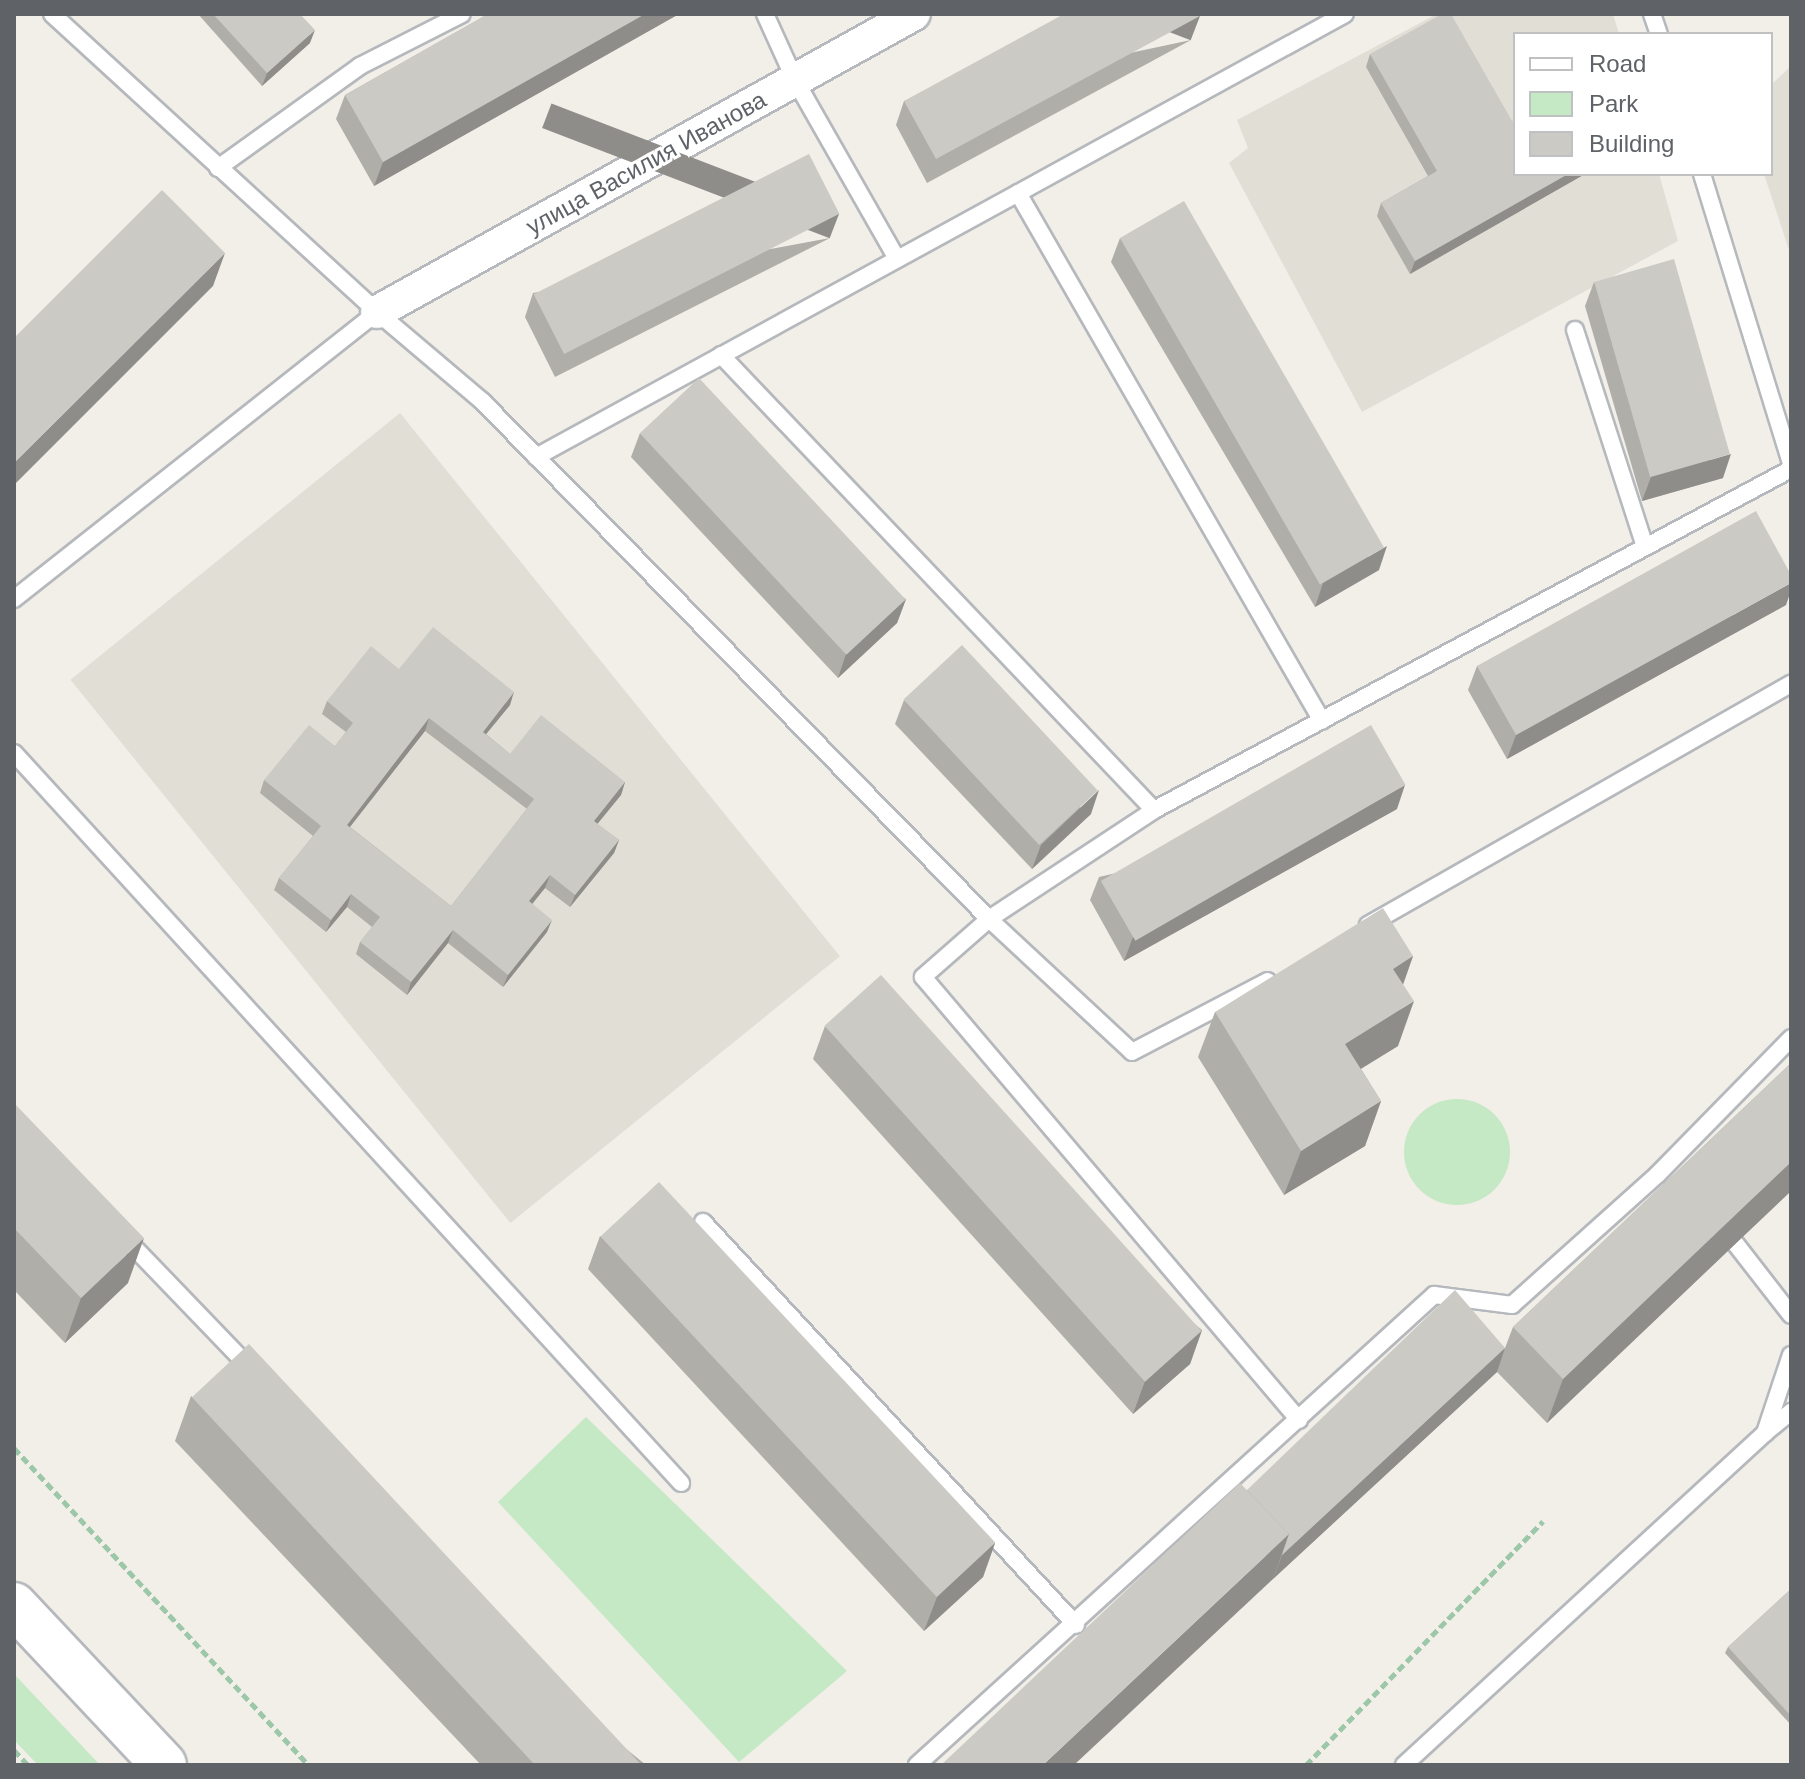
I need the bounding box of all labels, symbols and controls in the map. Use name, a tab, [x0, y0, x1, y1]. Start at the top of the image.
legend	[1513, 32, 1773, 176]
text: Road	[1589, 50, 1646, 77]
street label: улица Василия Иванова	[521, 85, 771, 241]
text: Park	[1589, 90, 1638, 117]
text: Building	[1589, 130, 1674, 157]

